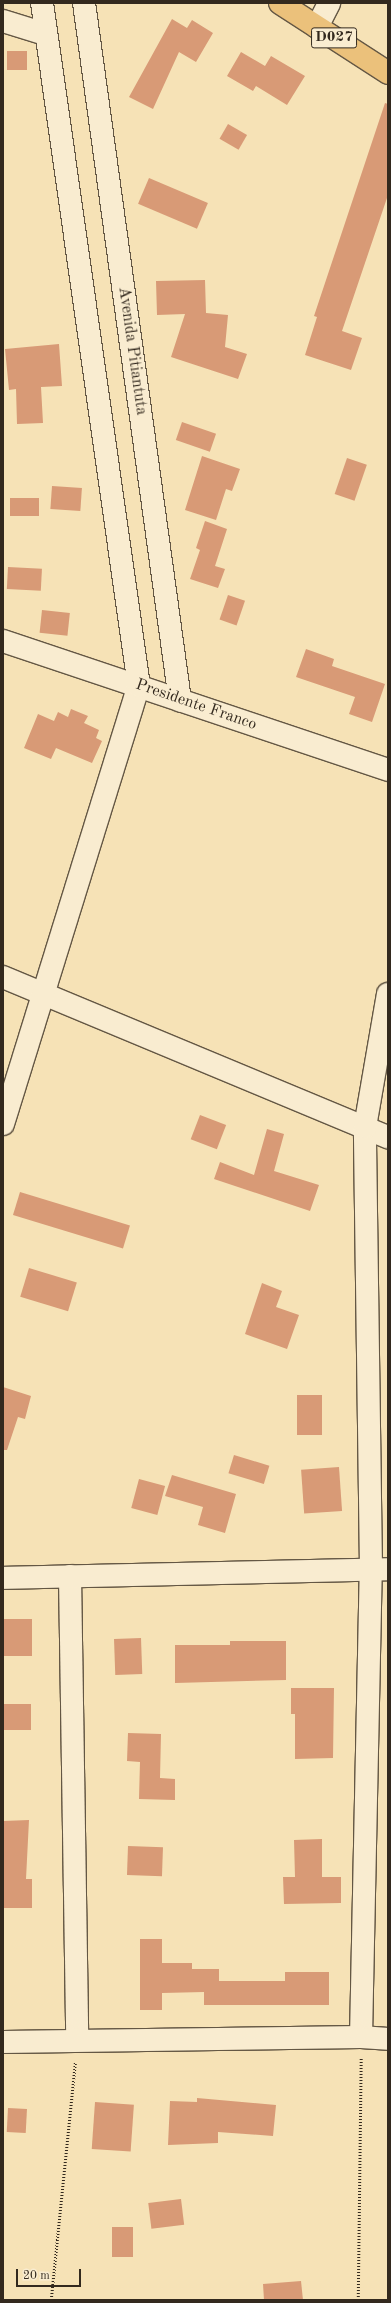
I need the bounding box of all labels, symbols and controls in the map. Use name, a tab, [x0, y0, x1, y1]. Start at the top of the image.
road number: D027	[311, 25, 357, 51]
street label: Avenida Pitiantuta	[113, 286, 151, 416]
street label: Presidente Franco	[133, 675, 259, 735]
scale bar	[18, 2261, 83, 2287]
text: 20 m	[23, 2270, 50, 2282]

